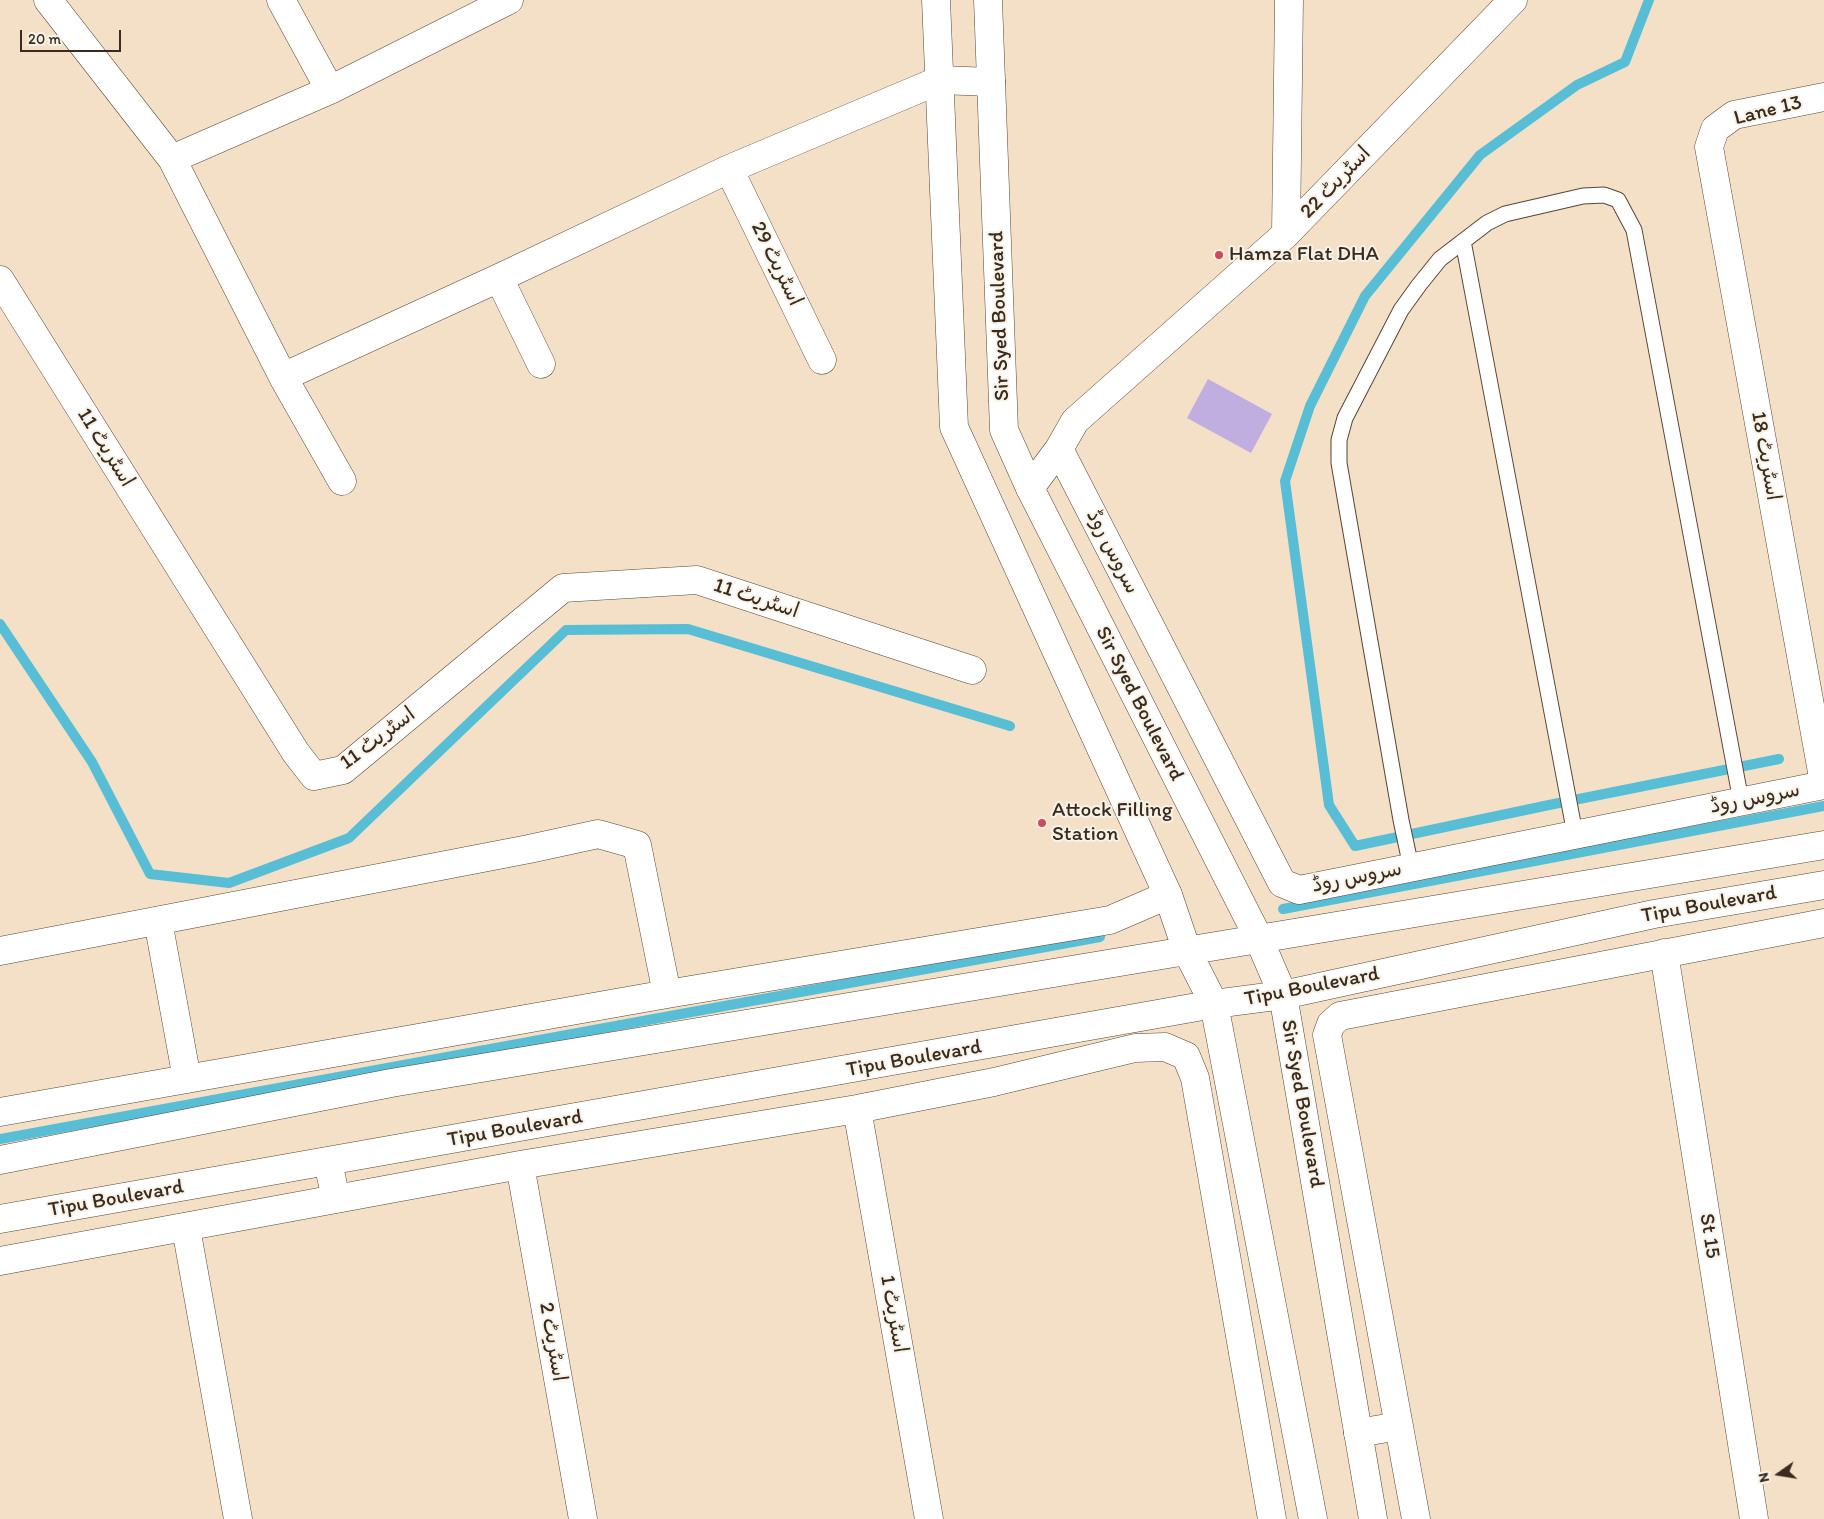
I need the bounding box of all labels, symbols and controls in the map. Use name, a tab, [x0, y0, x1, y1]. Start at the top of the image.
scale bar	[22, 20, 124, 52]
text: 20 m	[28, 30, 61, 48]
street label: Lane 13	[1731, 90, 1805, 132]
street label: اسٹریٹ 22	[1295, 142, 1377, 224]
street label: اسٹریٹ 29	[745, 218, 807, 310]
street label: Sir Syed Boulevard	[984, 231, 1016, 401]
place label: Hamza Flat DHA	[1229, 242, 1379, 268]
marker: Hamza Flat DHA	[1213, 249, 1225, 261]
street label: اسٹریٹ 11	[71, 404, 139, 492]
street label: اسٹریٹ 18	[1745, 409, 1785, 503]
street label: سروس روڈ	[1080, 506, 1144, 598]
street label: اسٹریٹ 11	[710, 573, 802, 625]
street label: Sir Syed Boulevard	[1089, 622, 1189, 786]
street label: اسٹریٹ 11	[335, 702, 421, 776]
street label: سروس روڈ	[1708, 778, 1802, 820]
place label: Attock Filling Station	[1052, 798, 1173, 848]
marker: Attock Filling Station	[1036, 817, 1048, 829]
street label: سروس روڈ	[1310, 857, 1404, 899]
street label: Tipu Boulevard	[1639, 881, 1779, 929]
street label: Tipu Boulevard	[1242, 962, 1382, 1012]
street label: Sir Syed Boulevard	[1275, 1018, 1329, 1190]
street label: Tipu Boulevard	[844, 1035, 984, 1083]
street label: Tipu Boulevard	[445, 1105, 585, 1153]
street label: Tipu Boulevard	[46, 1175, 186, 1223]
street label: St 15	[1693, 1212, 1725, 1260]
street label: اسٹریٹ 1	[874, 1273, 912, 1355]
street label: اسٹریٹ 2	[533, 1300, 571, 1384]
north arrow	[1754, 1449, 1804, 1499]
text: N	[1755, 1471, 1773, 1484]

